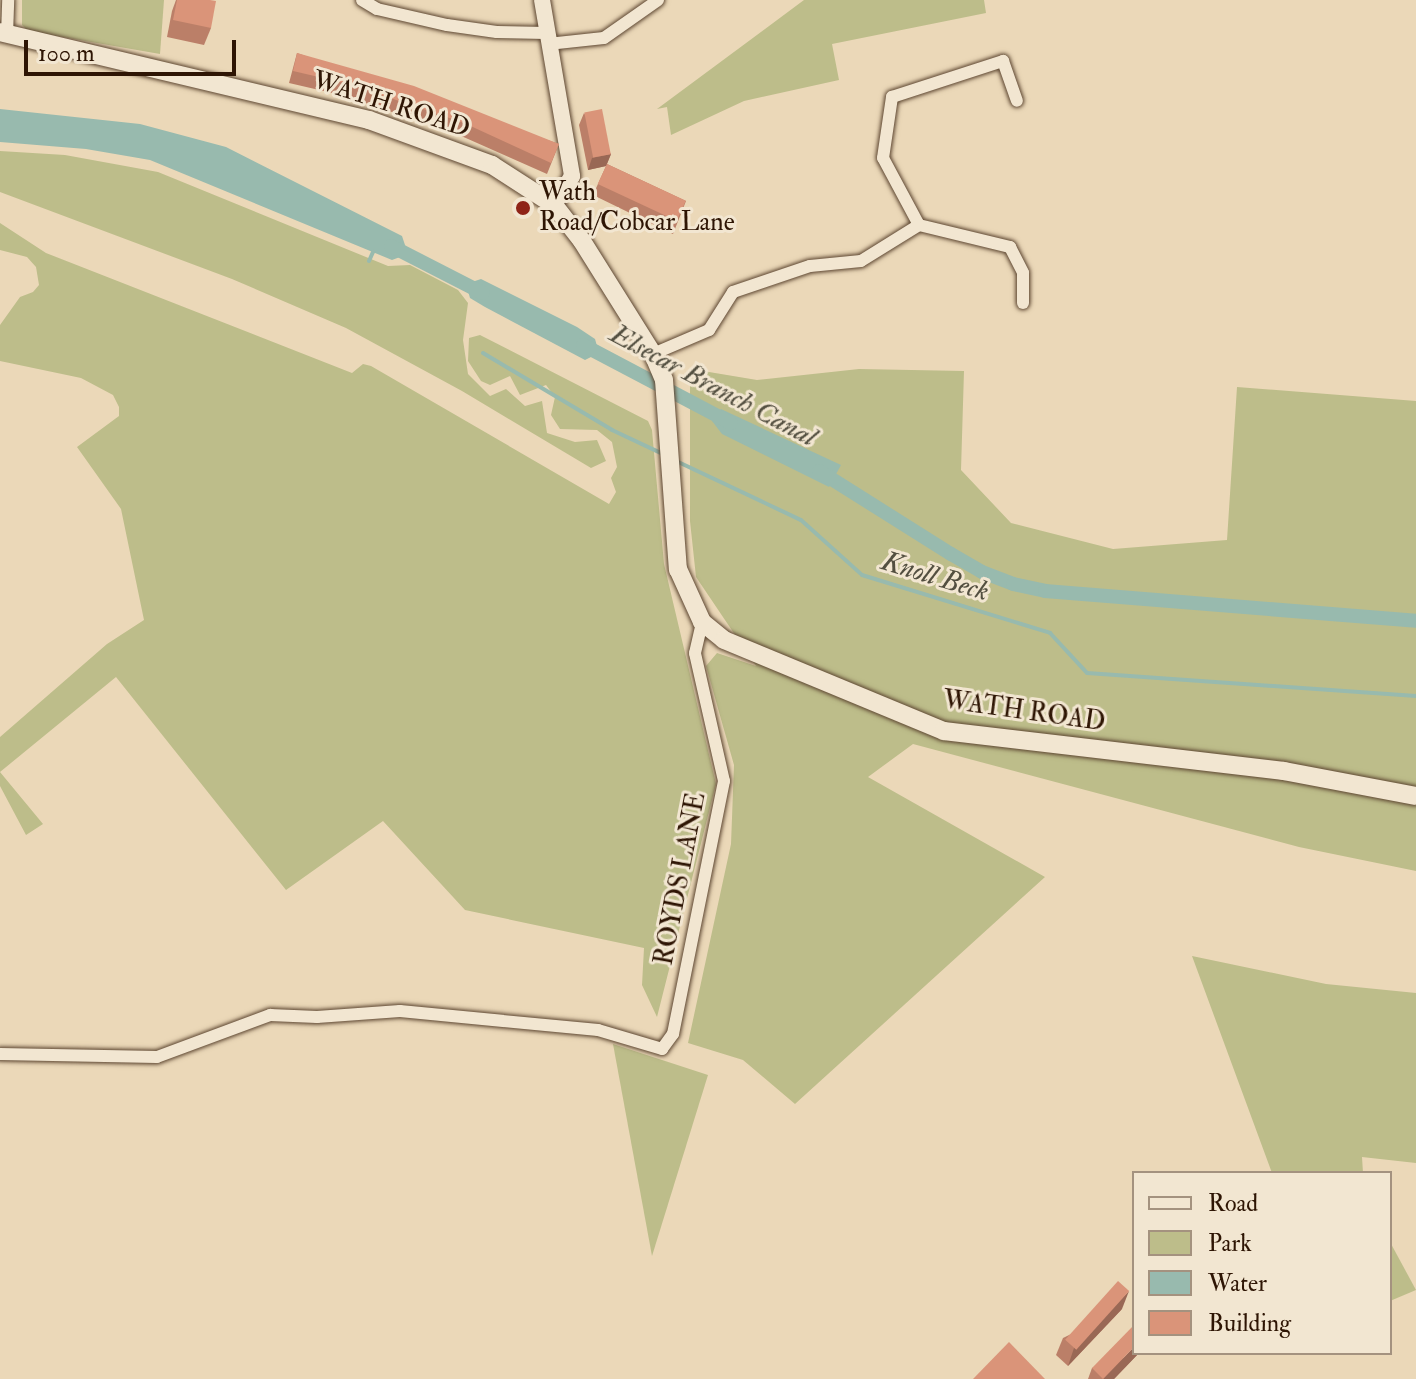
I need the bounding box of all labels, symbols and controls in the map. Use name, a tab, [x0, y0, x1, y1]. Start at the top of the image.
scale bar	[28, 24, 240, 74]
text: 100 m	[38, 38, 95, 69]
street label: WATH ROAD	[308, 65, 474, 145]
place label: Wath Road/Cobcar Lane	[539, 177, 735, 238]
marker: Wath Road/Cobcar Lane	[514, 199, 532, 217]
water label: Elsecar Branch Canal	[604, 317, 822, 455]
water label: Knoll Beck	[877, 545, 993, 609]
street label: WATH ROAD	[941, 685, 1107, 739]
street label: ROYDS LANE	[649, 790, 713, 968]
legend	[1132, 1171, 1392, 1355]
text: Road	[1208, 1188, 1258, 1219]
text: Park	[1208, 1228, 1252, 1259]
text: Water	[1208, 1268, 1267, 1299]
text: Building	[1208, 1308, 1291, 1339]

